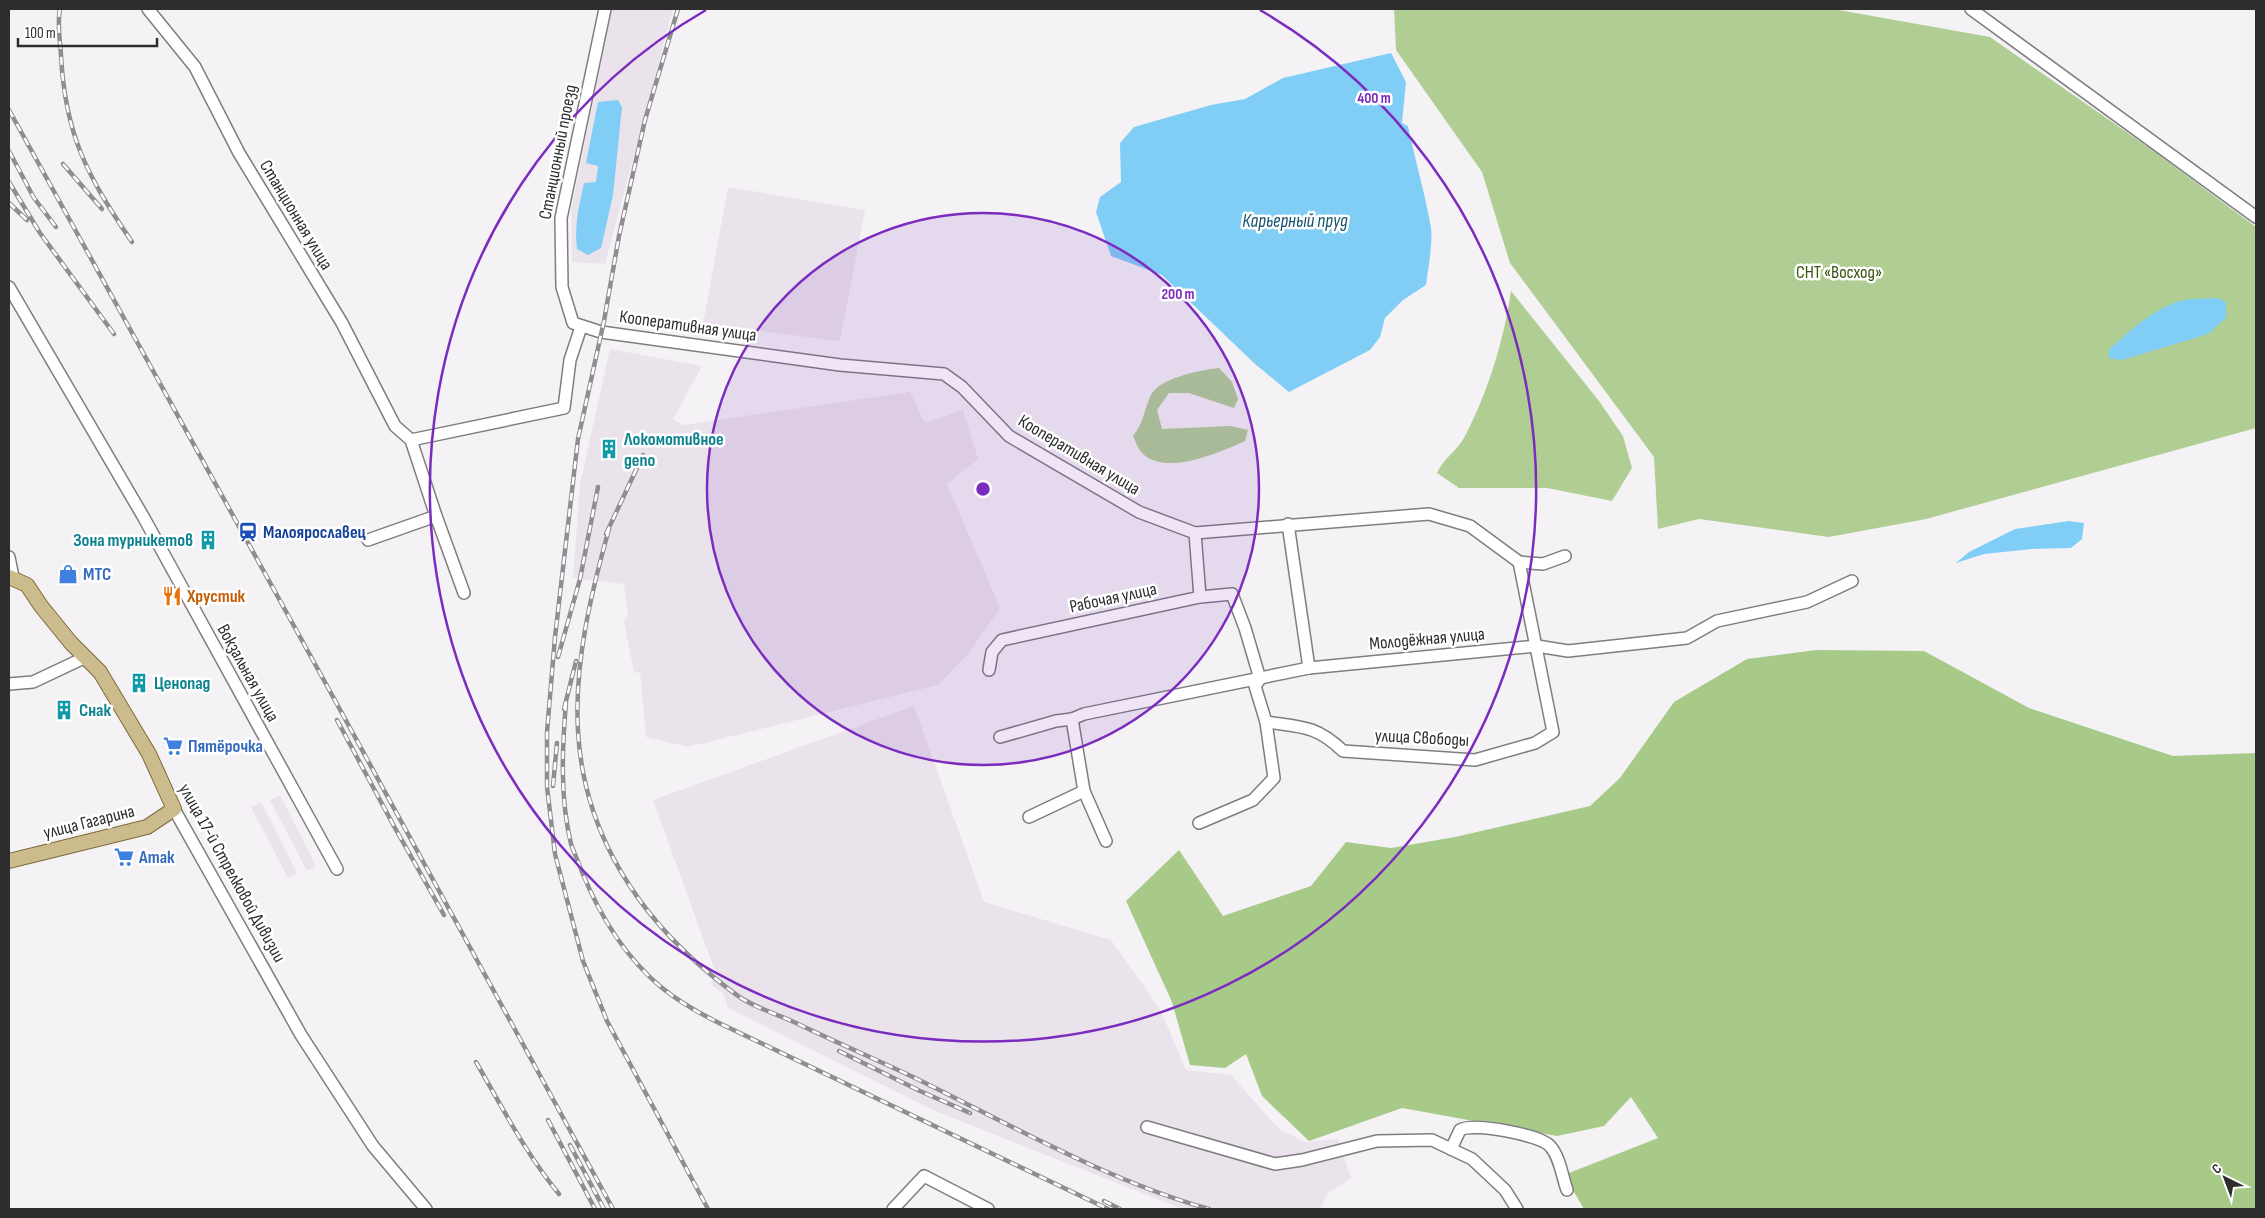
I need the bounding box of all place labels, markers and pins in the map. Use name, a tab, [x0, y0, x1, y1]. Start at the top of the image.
place label: Локомотивное депо	[623, 429, 724, 471]
building icon: Локомотивное депо	[598, 438, 620, 460]
centre of rings	[974, 480, 992, 498]
station icon: Малоярославец	[237, 521, 259, 543]
place label: Малоярославец	[263, 522, 366, 543]
building icon: Зона турникетов	[197, 529, 219, 551]
place label: Зона турникетов	[73, 530, 193, 551]
shop icon: МТС	[57, 563, 79, 585]
place label: МТС	[83, 564, 111, 585]
restaurant icon: Хрустик	[161, 585, 183, 607]
place label: Хрустик	[186, 586, 246, 607]
building icon: Ценопад	[128, 672, 150, 694]
place label: Ценопад	[154, 673, 210, 694]
building icon: Снак	[53, 699, 75, 721]
place label: Снак	[79, 700, 111, 721]
supermarket icon: Пятёрочка	[162, 735, 184, 757]
place label: Пятёрочка	[188, 736, 263, 757]
supermarket icon: Атак	[113, 846, 135, 868]
place label: Атак	[138, 847, 175, 868]

